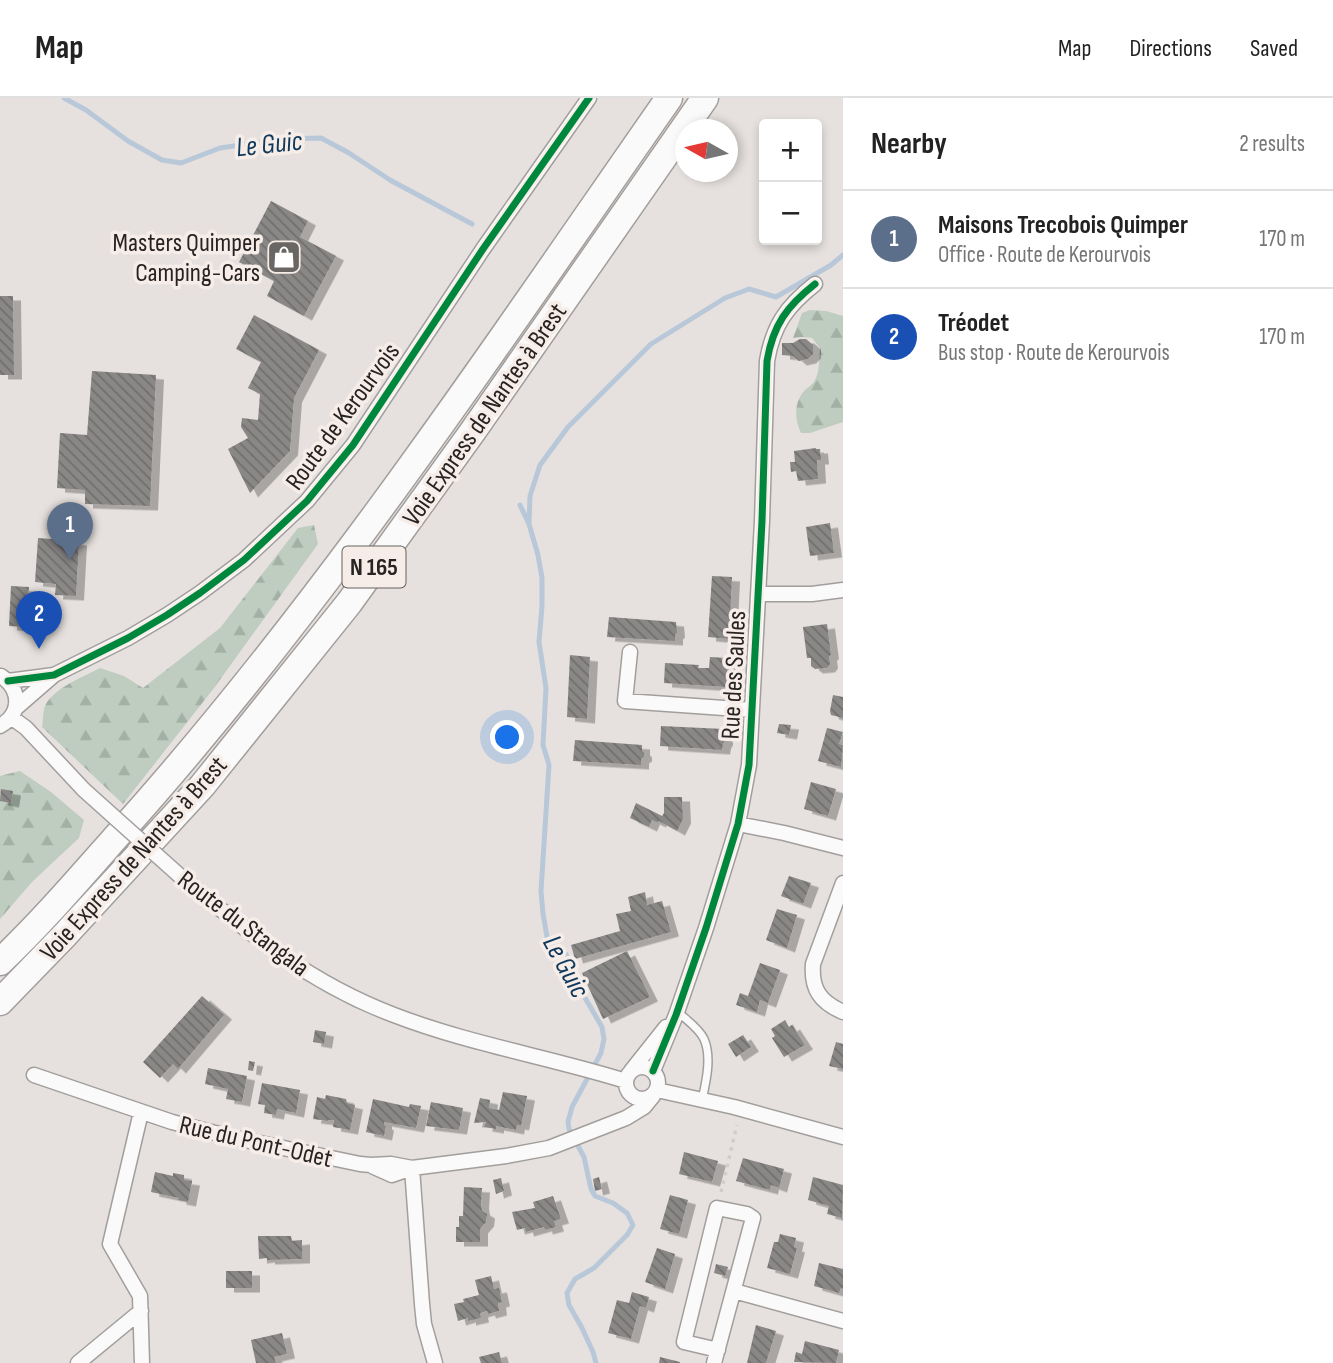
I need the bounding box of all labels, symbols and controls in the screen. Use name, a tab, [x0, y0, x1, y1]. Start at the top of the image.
text: Map	[35, 28, 84, 68]
text: Map	[1058, 34, 1091, 63]
text: Directions	[1129, 34, 1212, 63]
text: Saved	[1250, 34, 1298, 63]
north arrow	[675, 119, 738, 182]
map controls	[759, 119, 822, 245]
button: +	[759, 119, 822, 182]
water label: Le Guic	[234, 125, 304, 164]
text: Nearby	[871, 126, 947, 162]
text: 2 results	[1239, 130, 1305, 158]
button: −	[759, 182, 822, 245]
text: Maisons Trecobois Quimper	[938, 210, 1188, 241]
text: 1	[889, 225, 899, 253]
text: 170 m	[1259, 225, 1305, 253]
place label: Masters Quimper Camping-Cars	[113, 228, 261, 289]
shop icon: Masters Quimper Camping-Cars	[265, 238, 303, 276]
text: Office · Route de Kerourvois	[938, 241, 1151, 269]
street label: Voie Express de Nantes à Brest	[397, 298, 574, 532]
text: Tréodet	[938, 308, 1009, 339]
text: 2	[889, 323, 899, 351]
text: 170 m	[1259, 323, 1305, 351]
street label: Route de Kerourvois	[280, 337, 407, 496]
text: Bus stop · Route de Kerourvois	[938, 339, 1170, 367]
pin: 1	[47, 502, 93, 560]
road number: N 165	[342, 546, 406, 588]
pin: 2	[16, 591, 62, 649]
street label: Rue des Saules	[716, 610, 753, 740]
your location	[490, 720, 524, 754]
street label: Voie Express de Nantes à Brest	[34, 750, 234, 968]
street label: Route du Stangala	[171, 865, 315, 984]
water label: Le Guic	[535, 930, 596, 1004]
street label: Rue du Pont-Odet	[176, 1110, 335, 1175]

